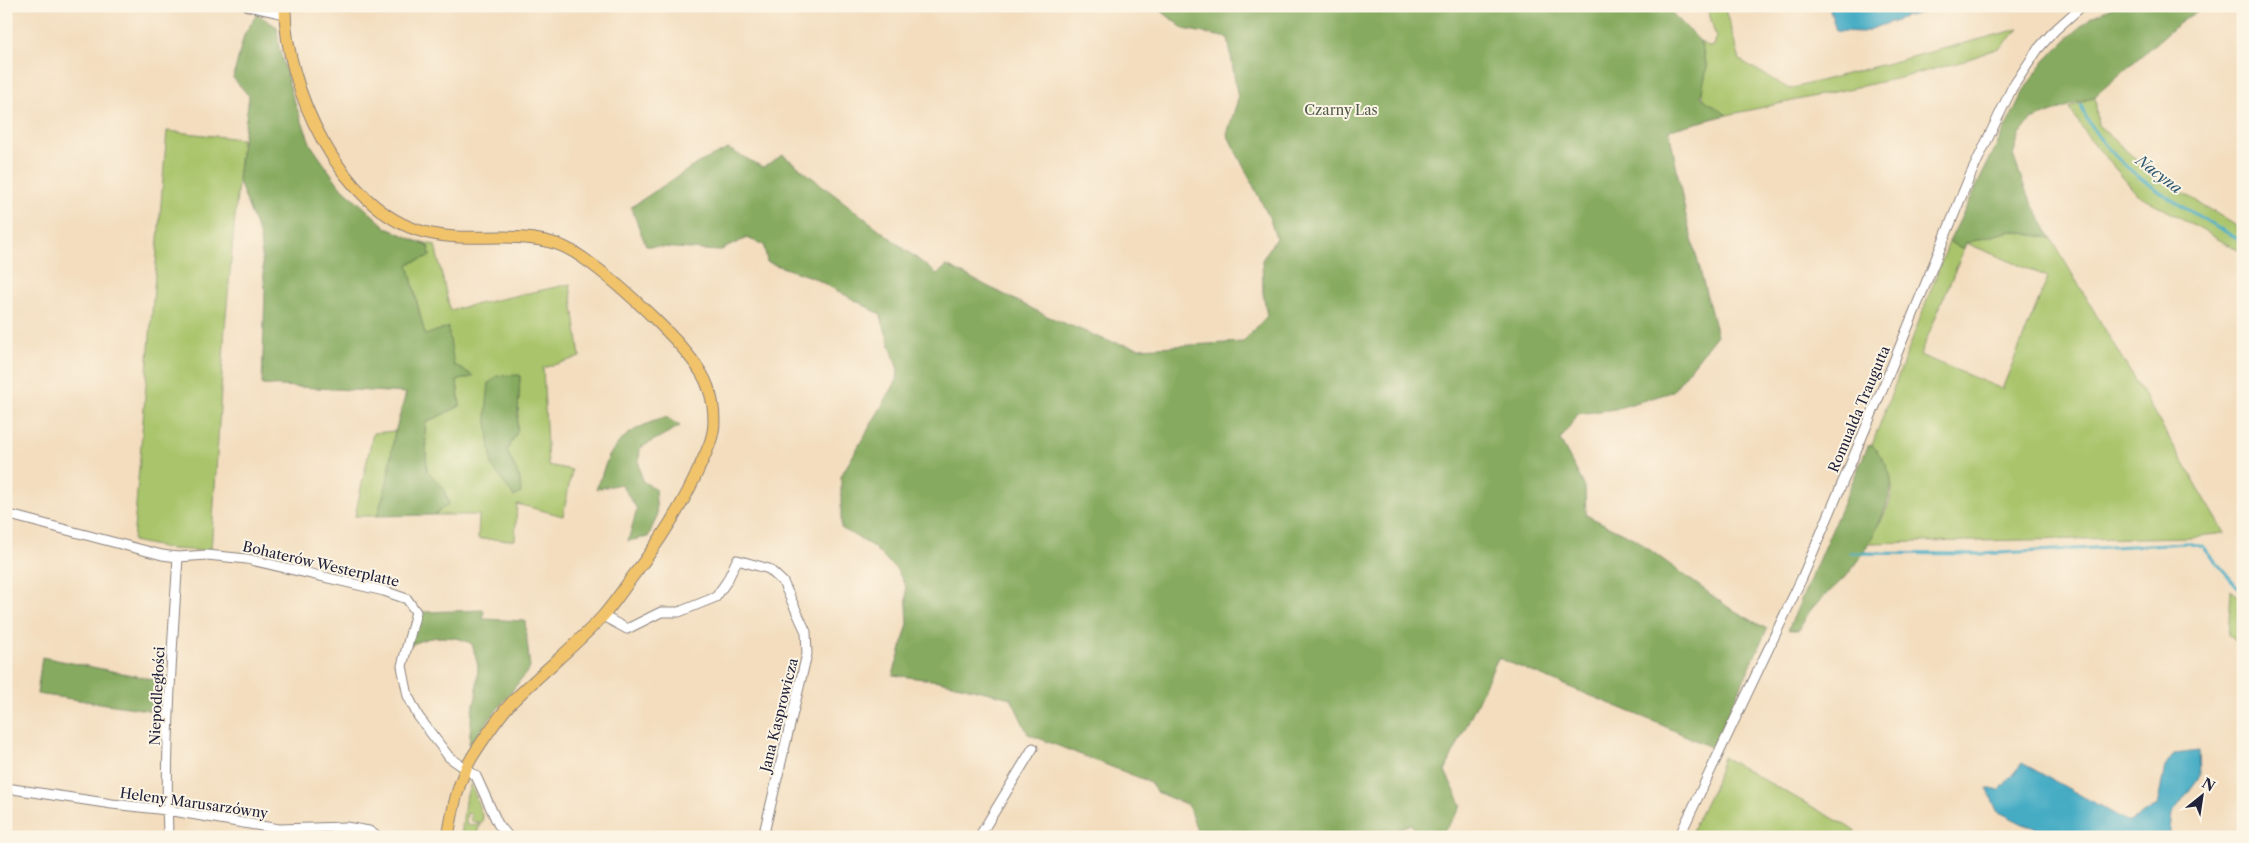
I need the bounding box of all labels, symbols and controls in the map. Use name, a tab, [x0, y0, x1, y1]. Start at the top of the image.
park label: Czarny Las	[1304, 101, 1378, 119]
water label: Nacyna	[2131, 150, 2186, 198]
street label: Romualda Traugutta	[1824, 342, 1894, 475]
street label: Bohaterów Westerplatte	[241, 537, 401, 591]
street label: Niepodległości	[145, 646, 169, 746]
street label: Jana Kasprowicza	[756, 656, 802, 776]
north arrow	[2176, 770, 2226, 820]
text: N	[2199, 774, 2218, 796]
street label: Heleny Marusarzówny	[119, 784, 269, 822]

